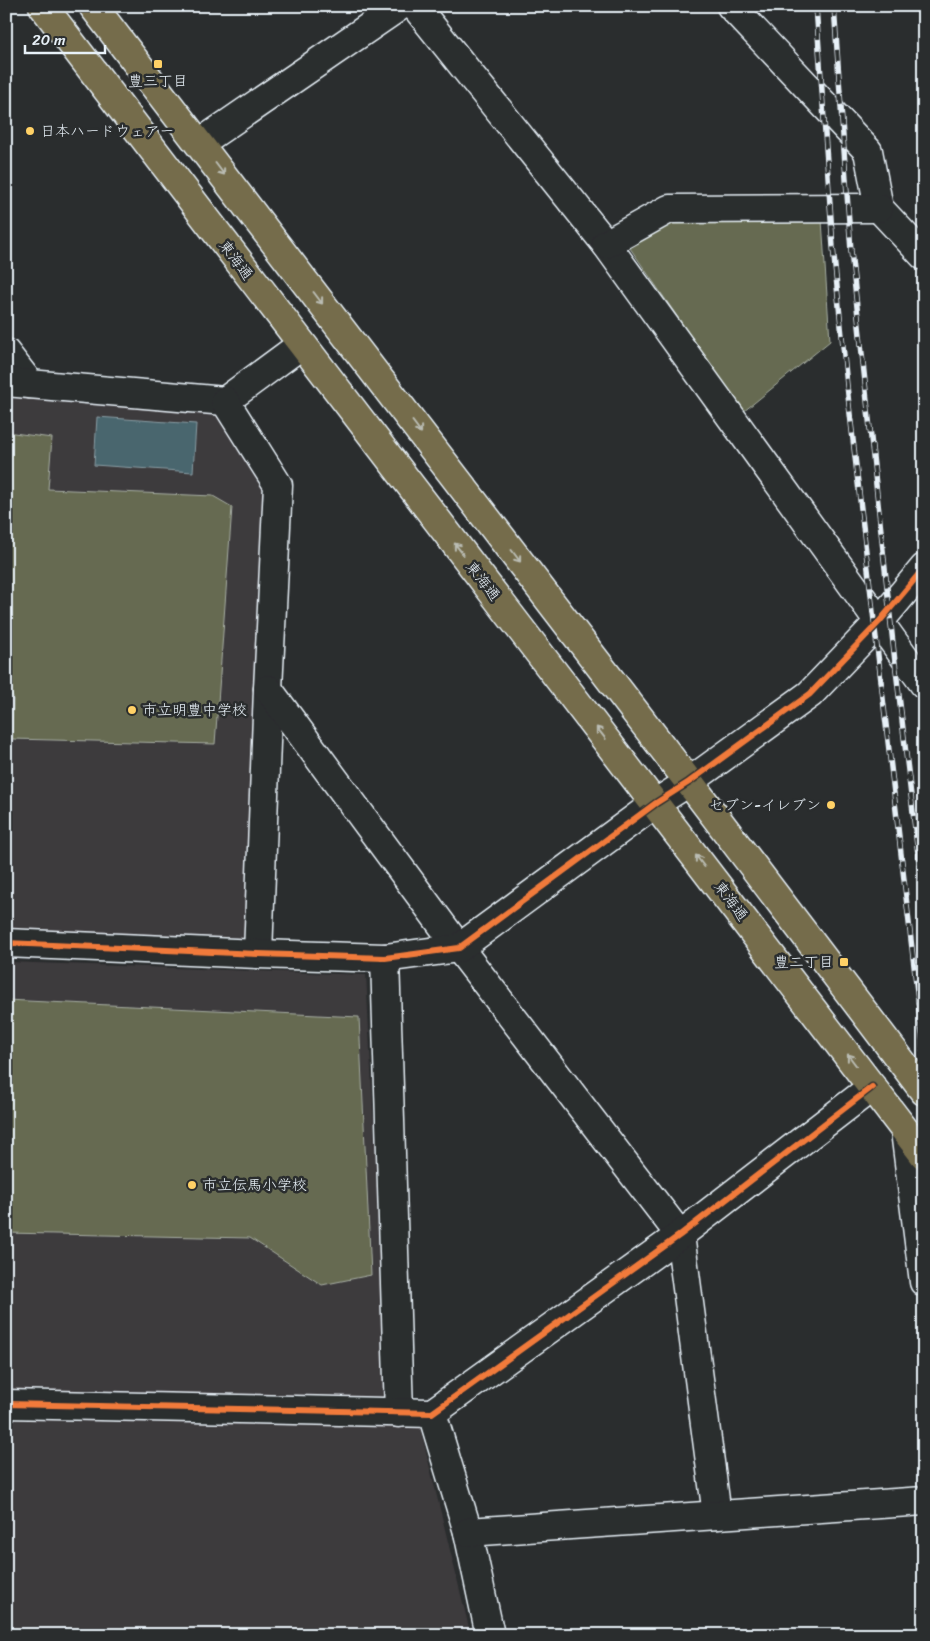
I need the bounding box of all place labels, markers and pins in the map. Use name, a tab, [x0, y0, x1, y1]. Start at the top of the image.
marker: 豊三丁目	[152, 58, 164, 70]
place label: 豊三丁目	[128, 68, 188, 94]
place label: 日本ハードウェアー	[40, 118, 174, 144]
marker: 日本ハードウェアー	[24, 125, 36, 137]
place label: 市立明豊中学校	[142, 697, 247, 723]
marker: 市立明豊中学校	[126, 704, 138, 716]
place label: セブン-イレブン	[709, 792, 821, 818]
marker: セブン-イレブン	[825, 799, 837, 811]
place label: 豊二丁目	[774, 949, 834, 975]
marker: 豊二丁目	[838, 956, 850, 968]
place label: 市立伝馬小学校	[202, 1172, 307, 1198]
marker: 市立伝馬小学校	[186, 1179, 198, 1191]

